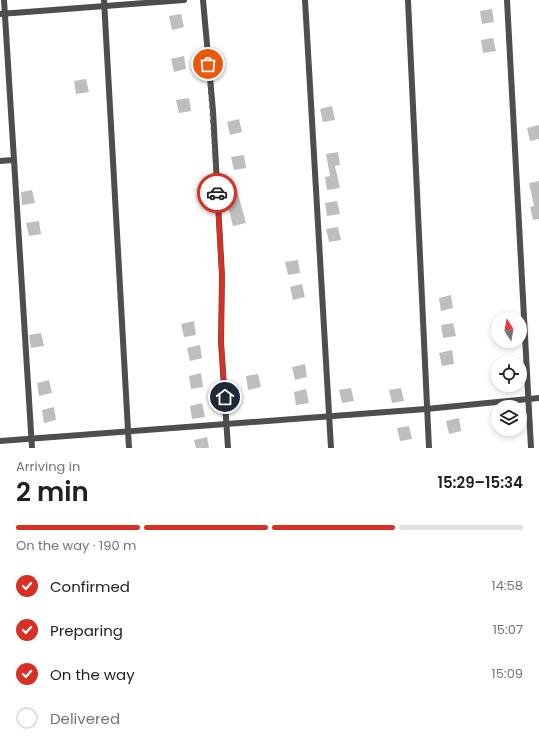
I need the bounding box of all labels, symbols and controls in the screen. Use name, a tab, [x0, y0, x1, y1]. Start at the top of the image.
pin	[191, 47, 225, 81]
icon: bag	[197, 53, 219, 75]
courier	[197, 173, 237, 213]
icon: car	[206, 182, 228, 204]
north arrow	[491, 312, 527, 348]
map controls	[491, 312, 527, 436]
button: locate	[491, 356, 527, 392]
pin	[208, 380, 242, 414]
icon: home	[214, 386, 236, 408]
button: layers	[491, 400, 527, 436]
text: Arriving in	[16, 457, 80, 476]
text: 15:29–15:34	[437, 472, 523, 493]
text: 2 min	[16, 474, 89, 510]
text: On the way · 190 m	[16, 536, 136, 555]
icon: check	[16, 575, 38, 597]
text: Confirmed	[50, 576, 130, 597]
text: 14:58	[492, 576, 523, 595]
icon: check	[16, 619, 38, 641]
text: Preparing	[50, 620, 123, 641]
text: 15:07	[493, 620, 523, 639]
icon: check	[16, 663, 38, 685]
text: On the way	[50, 664, 135, 685]
text: 15:09	[492, 664, 523, 683]
text: Delivered	[50, 708, 120, 729]

